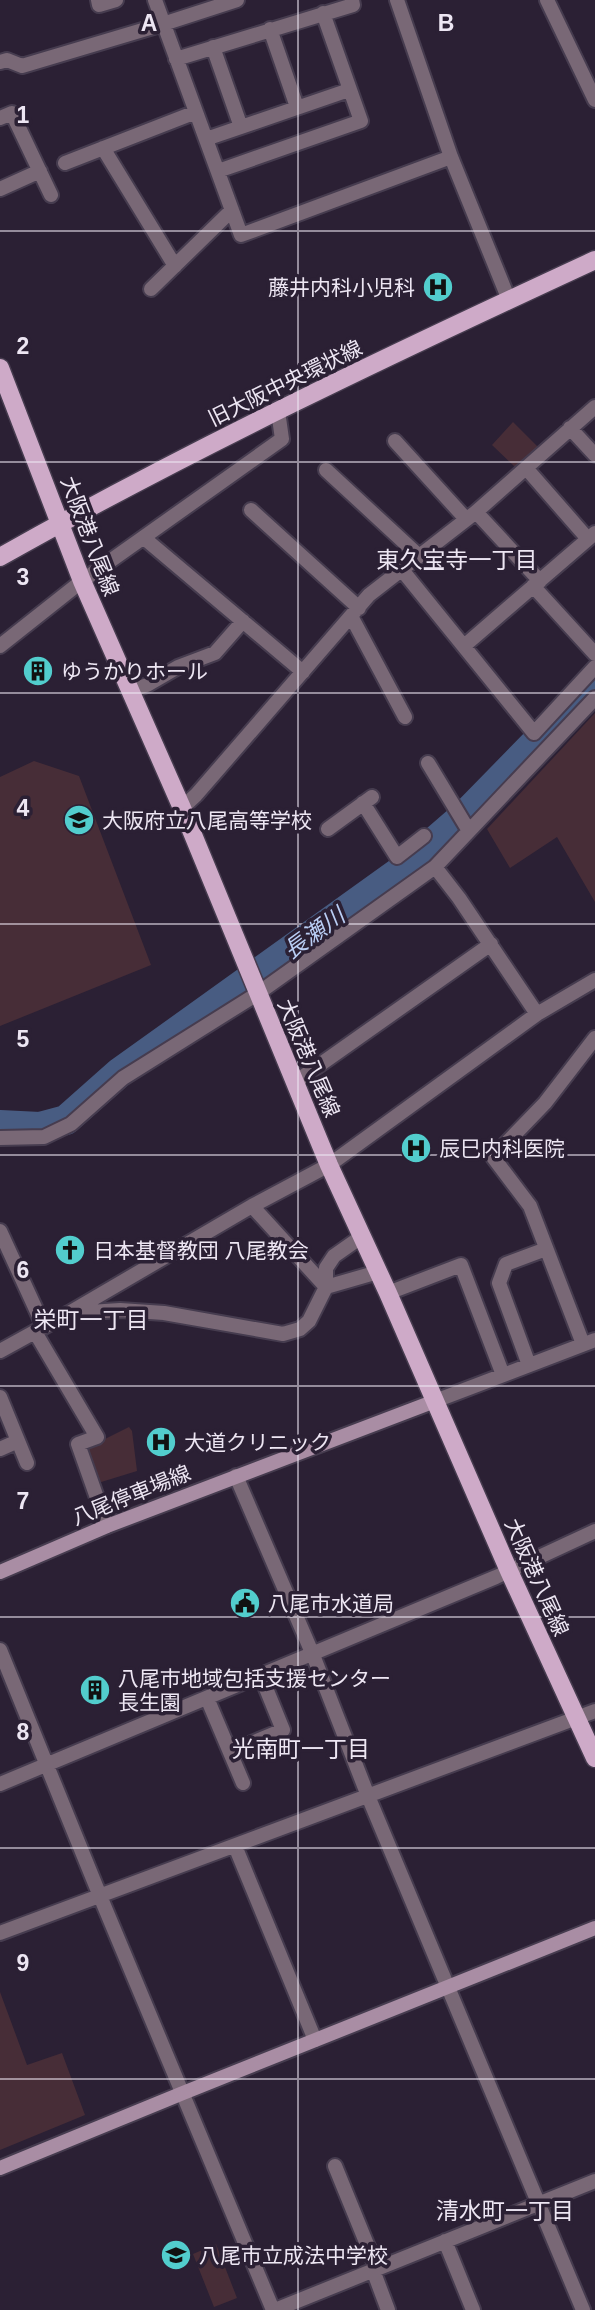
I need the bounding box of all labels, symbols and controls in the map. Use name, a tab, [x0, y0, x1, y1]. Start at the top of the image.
text: A	[141, 10, 157, 36]
text: B	[438, 10, 454, 36]
text: 1	[17, 102, 30, 128]
hospital icon: 藤井内科小児科	[421, 270, 455, 304]
place label: 藤井内科小児科	[268, 276, 415, 299]
text: 2	[17, 333, 29, 359]
street label: 旧大阪中央環状線	[204, 336, 366, 430]
street label: 大阪港八尾線	[57, 473, 123, 599]
district label: 東久宝寺一丁目	[377, 547, 538, 573]
text: 3	[17, 564, 29, 590]
building icon: ゆうかりホール	[21, 654, 55, 688]
place label: ゆうかりホール	[61, 660, 208, 683]
text: 4	[17, 795, 30, 821]
school or university icon: 大阪府立八尾高等学校	[62, 803, 96, 837]
place label: 大阪府立八尾高等学校	[102, 809, 312, 832]
water label: 長瀬川	[278, 900, 352, 964]
street label: 大阪港八尾線	[274, 996, 344, 1120]
text: 5	[17, 1026, 30, 1052]
hospital icon: 辰巳内科医院	[399, 1131, 433, 1165]
place label: 辰巳内科医院	[439, 1137, 565, 1160]
church icon: 日本基督教団 八尾教会	[53, 1233, 87, 1267]
place label: 日本基督教団 八尾教会	[93, 1239, 309, 1262]
text: 6	[17, 1257, 29, 1283]
district label: 栄町一丁目	[34, 1307, 149, 1333]
hospital icon: 大道クリニック	[144, 1425, 178, 1459]
place label: 大道クリニック	[184, 1431, 331, 1454]
street label: 八尾停車場線	[68, 1461, 194, 1529]
text: 7	[17, 1488, 29, 1514]
street label: 大阪港八尾線	[501, 1515, 573, 1639]
public building icon: 八尾市水道局	[228, 1586, 262, 1620]
place label: 八尾市水道局	[268, 1592, 394, 1615]
place label: 八尾市地域包括支援センター 長生園	[118, 1667, 391, 1714]
building icon: 八尾市地域包括支援センター 長生園	[78, 1673, 112, 1707]
text: 8	[17, 1719, 30, 1745]
district label: 光南町一丁目	[232, 1736, 370, 1762]
text: 9	[17, 1950, 29, 1976]
district label: 清水町一丁目	[436, 2198, 574, 2224]
school or university icon: 八尾市立成法中学校	[159, 2238, 193, 2272]
place label: 八尾市立成法中学校	[199, 2244, 388, 2267]

